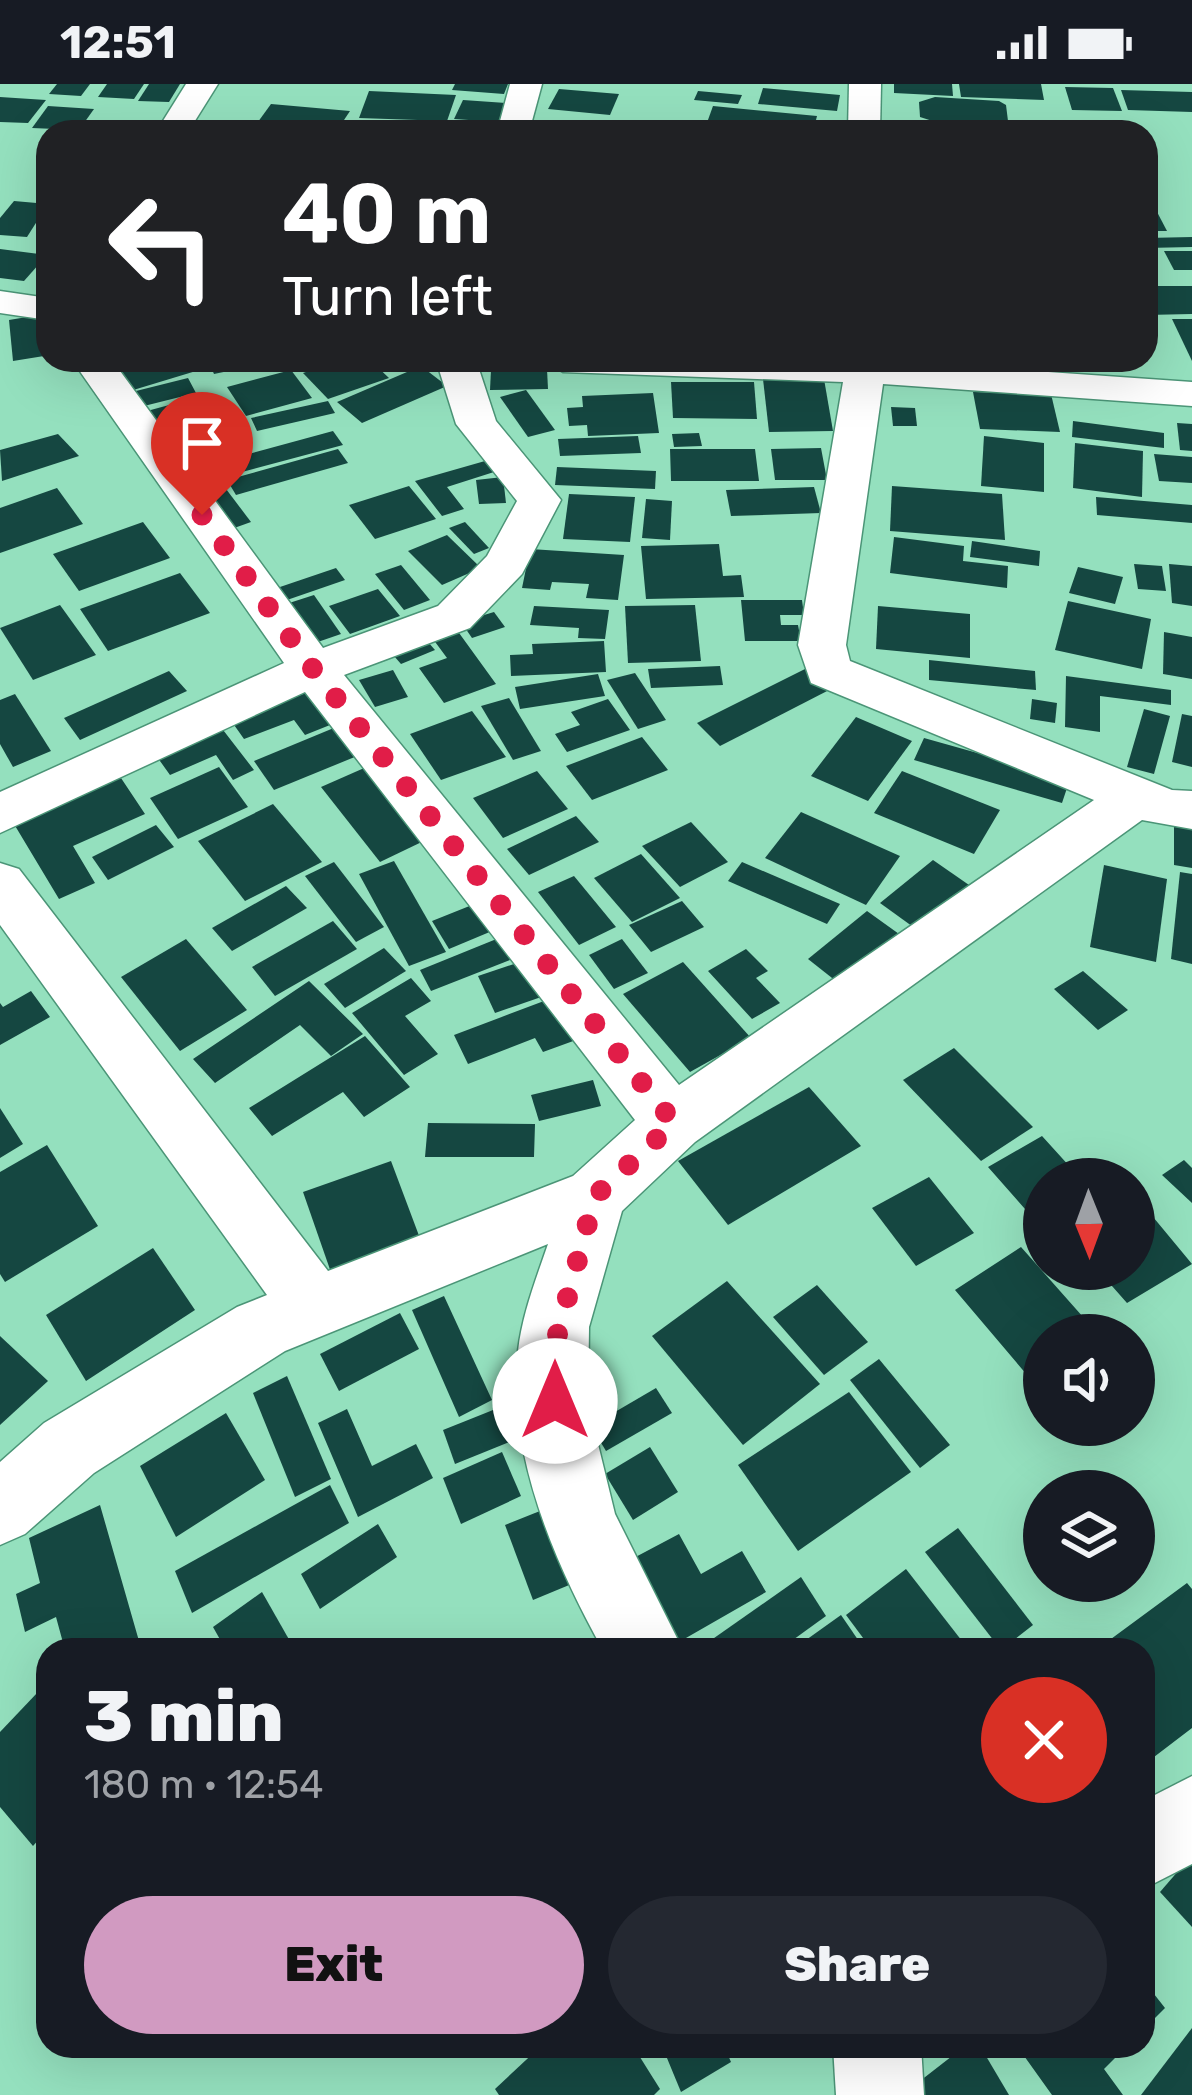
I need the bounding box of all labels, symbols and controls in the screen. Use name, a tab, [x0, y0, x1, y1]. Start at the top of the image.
text: 12:51	[60, 16, 176, 69]
text: 40 m	[282, 164, 491, 264]
icon: left	[84, 168, 240, 324]
text: Turn left	[282, 265, 493, 329]
pin	[151, 392, 253, 515]
icon: arrive	[169, 410, 235, 476]
north arrow	[1023, 1158, 1155, 1290]
map controls	[1023, 1158, 1155, 1602]
button: sound	[1023, 1314, 1155, 1446]
position arrow	[492, 1338, 618, 1464]
button: layers	[1023, 1470, 1155, 1602]
text: 3 min	[84, 1674, 284, 1759]
button: close	[981, 1677, 1107, 1803]
text: 180 m · 12:54	[84, 1762, 323, 1808]
button: Exit	[84, 1896, 584, 2034]
button: Share	[608, 1896, 1107, 2034]

